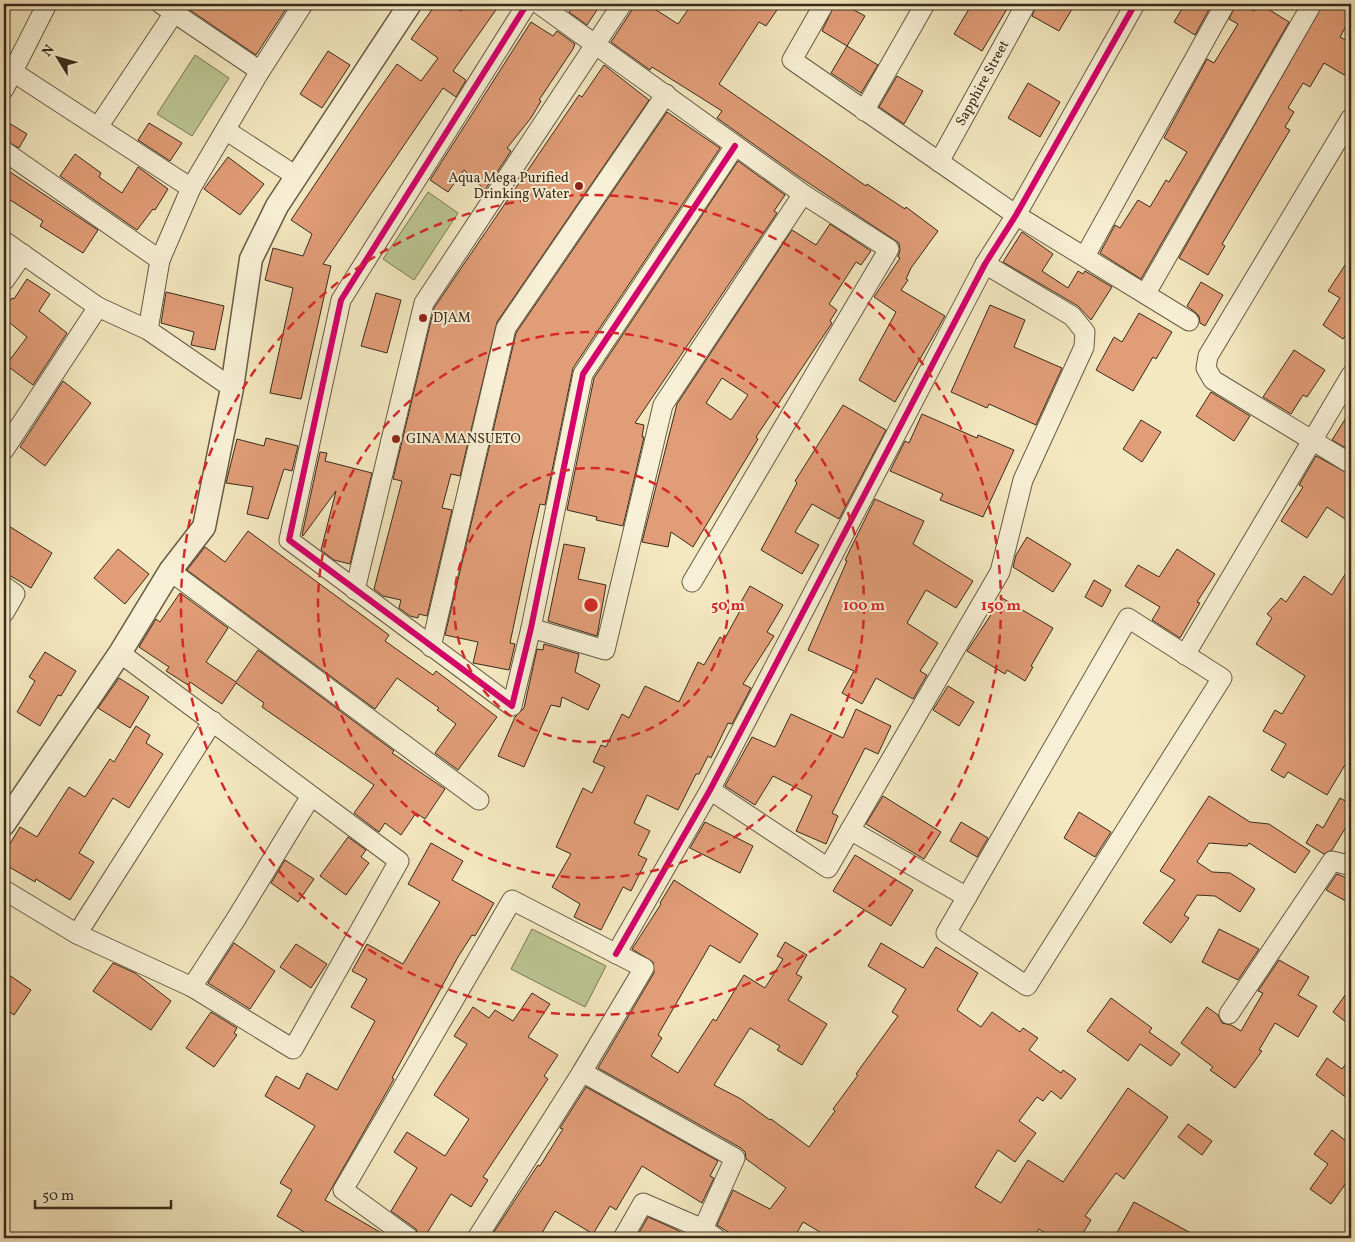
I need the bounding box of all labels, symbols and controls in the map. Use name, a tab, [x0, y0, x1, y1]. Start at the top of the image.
north arrow	[32, 32, 82, 82]
street label: Sapphire Street	[951, 37, 1014, 129]
text: N	[38, 41, 59, 61]
place label: Aqua Mega Purified Drinking Water	[448, 169, 569, 204]
marker: Aqua Mega Purified Drinking Water	[573, 180, 585, 192]
place label: DJAM	[433, 309, 471, 328]
marker: DJAM	[417, 312, 429, 324]
place label: GINA MANSUETO	[406, 430, 521, 449]
marker: GINA MANSUETO	[390, 433, 402, 445]
centre of rings	[582, 596, 600, 614]
text: 50 m	[711, 596, 745, 617]
text: 100 m	[843, 596, 886, 617]
text: 150 m	[981, 596, 1021, 617]
scale bar	[35, 1177, 171, 1209]
text: 50 m	[42, 1186, 74, 1207]

